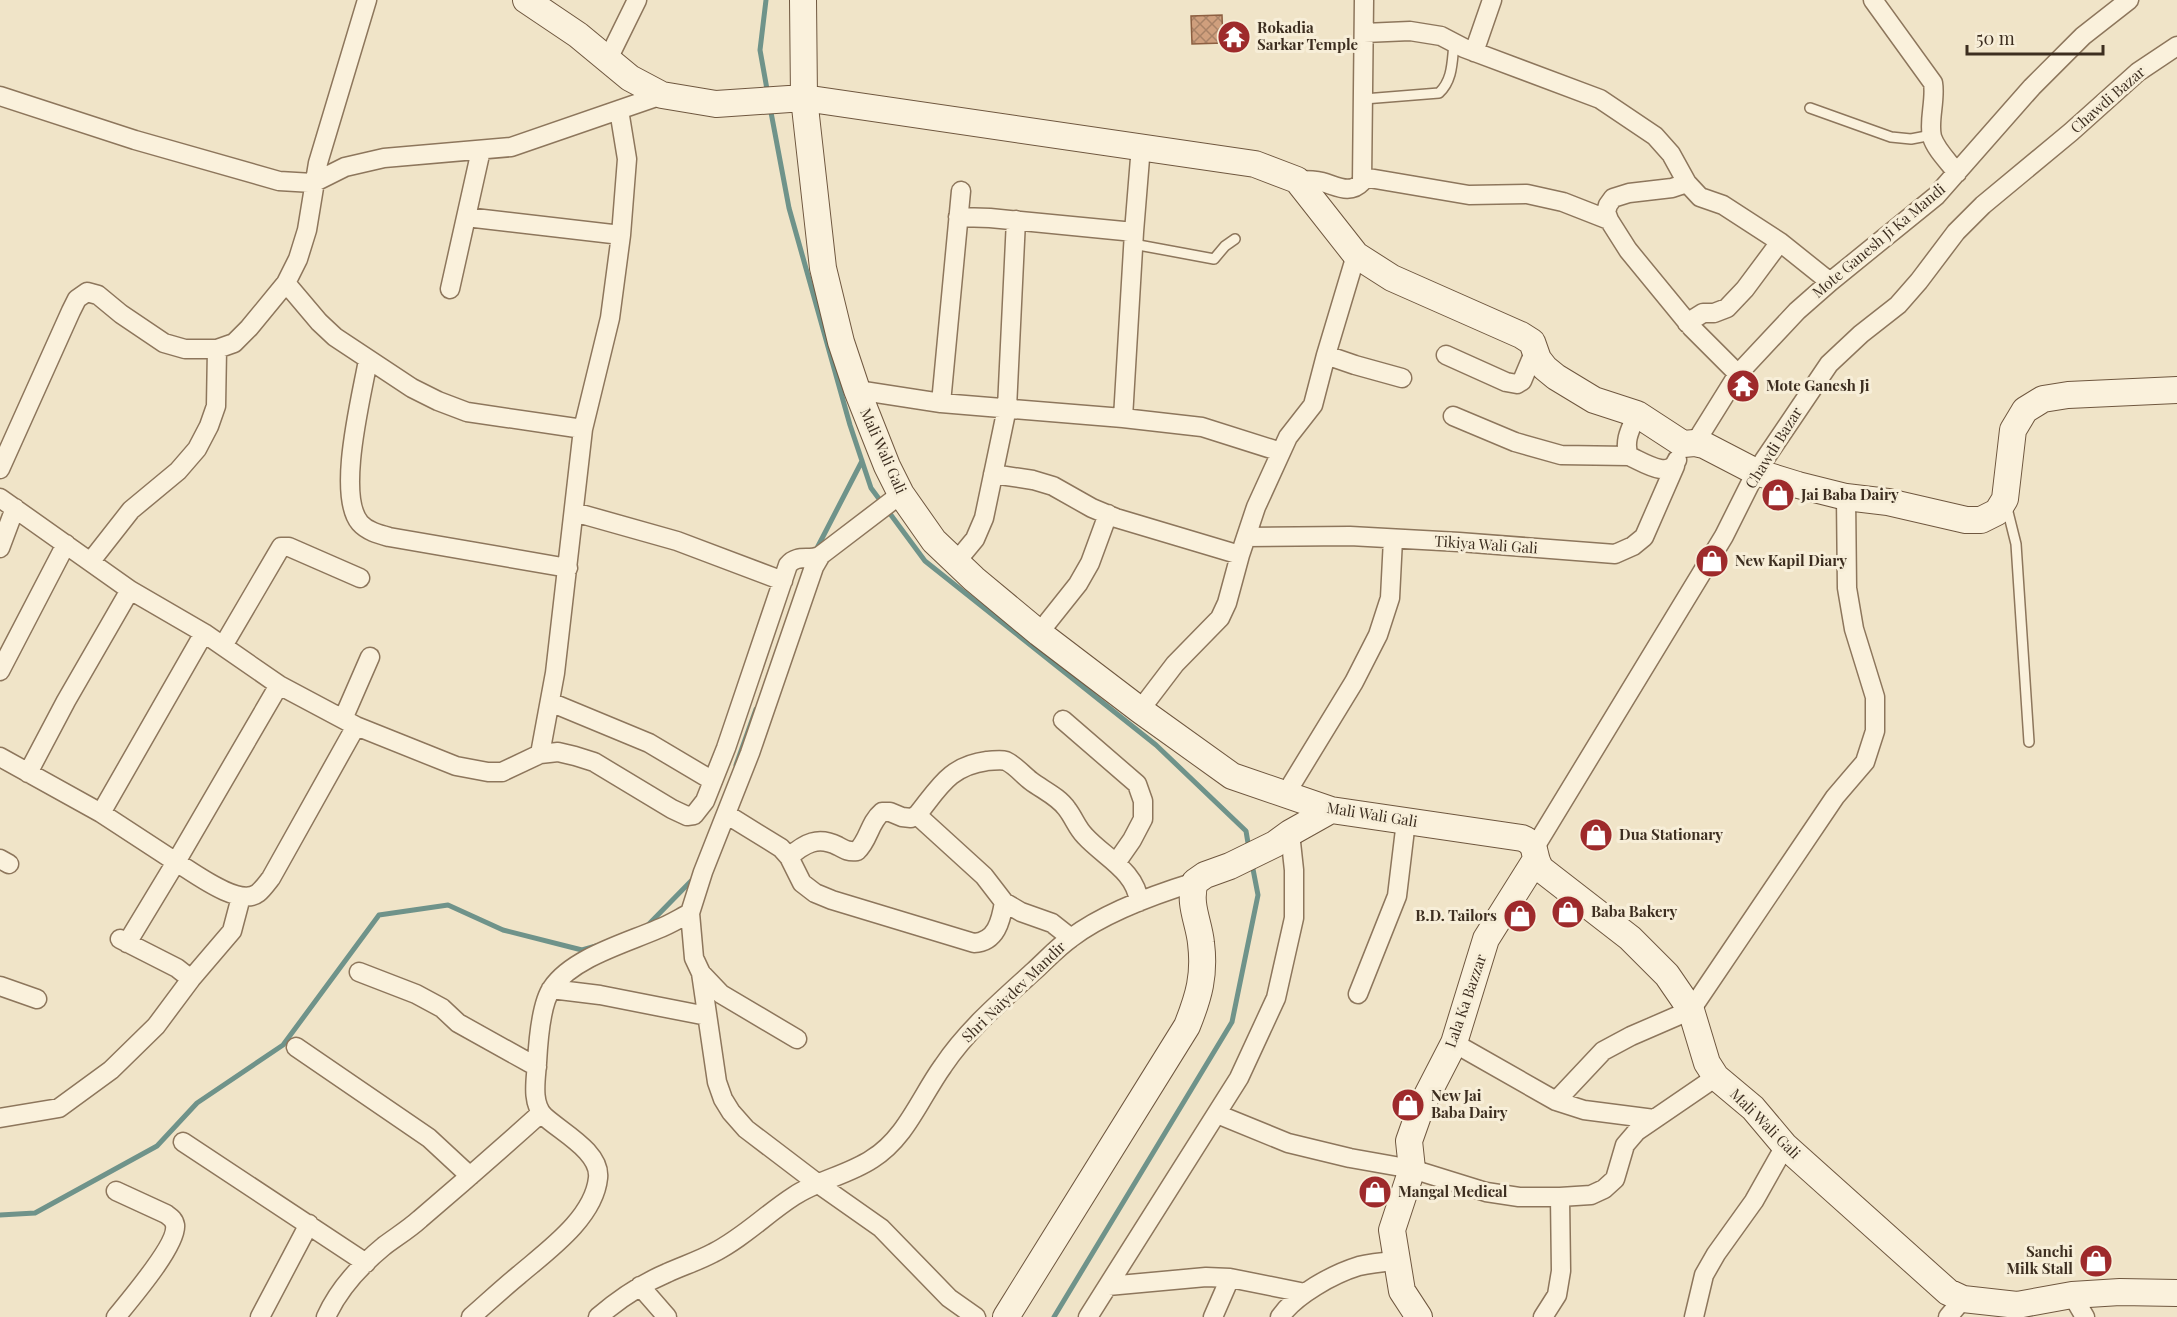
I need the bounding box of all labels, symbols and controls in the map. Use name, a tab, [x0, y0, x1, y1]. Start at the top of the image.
place label: Rokadia Sarkar Temple	[1257, 17, 1358, 54]
scale bar	[1967, 18, 2104, 56]
temple icon: Rokadia Sarkar Temple	[1216, 19, 1252, 55]
text: 50 m	[1976, 26, 2015, 50]
street label: Chawdi Bazar	[2066, 61, 2149, 137]
street label: Mote Ganesh Ji Ka Mandi	[1808, 178, 1949, 302]
temple icon: Mote Ganesh Ji	[1725, 368, 1761, 404]
place label: Mote Ganesh Ji	[1766, 375, 1870, 395]
street label: Chawdi Bazar	[1740, 403, 1806, 492]
street label: Mali Wali Gali	[856, 405, 912, 497]
shop icon: Jai Baba Dairy	[1760, 477, 1796, 513]
place label: Jai Baba Dairy	[1800, 484, 1899, 504]
street label: Tikiya Wali Gali	[1434, 530, 1539, 558]
shop icon: New Kapil Diary	[1694, 543, 1730, 579]
place label: New Kapil Diary	[1735, 550, 1847, 570]
street label: Mali Wali Gali	[1325, 797, 1420, 831]
shop icon: Dua Stationary	[1578, 817, 1614, 853]
place label: Dua Stationary	[1619, 824, 1723, 844]
shop icon: Baba Bakery	[1550, 894, 1586, 930]
shop icon: B.D. Tailors	[1502, 898, 1538, 934]
place label: Baba Bakery	[1591, 901, 1678, 921]
place label: B.D. Tailors	[1415, 905, 1497, 925]
street label: Shri Naiydev Mandir	[957, 936, 1070, 1046]
street label: Lala Ka Bazzar	[1440, 951, 1491, 1050]
street label: Mali Wali Gali	[1726, 1084, 1806, 1163]
place label: New Jai Baba Dairy	[1431, 1085, 1508, 1122]
shop icon: New Jai Baba Dairy	[1390, 1087, 1426, 1123]
shop icon: Mangal Medical	[1357, 1174, 1393, 1210]
place label: Mangal Medical	[1398, 1181, 1508, 1201]
place label: Sanchi Milk Stall	[2006, 1241, 2073, 1278]
shop icon: Sanchi Milk Stall	[2078, 1243, 2114, 1279]

